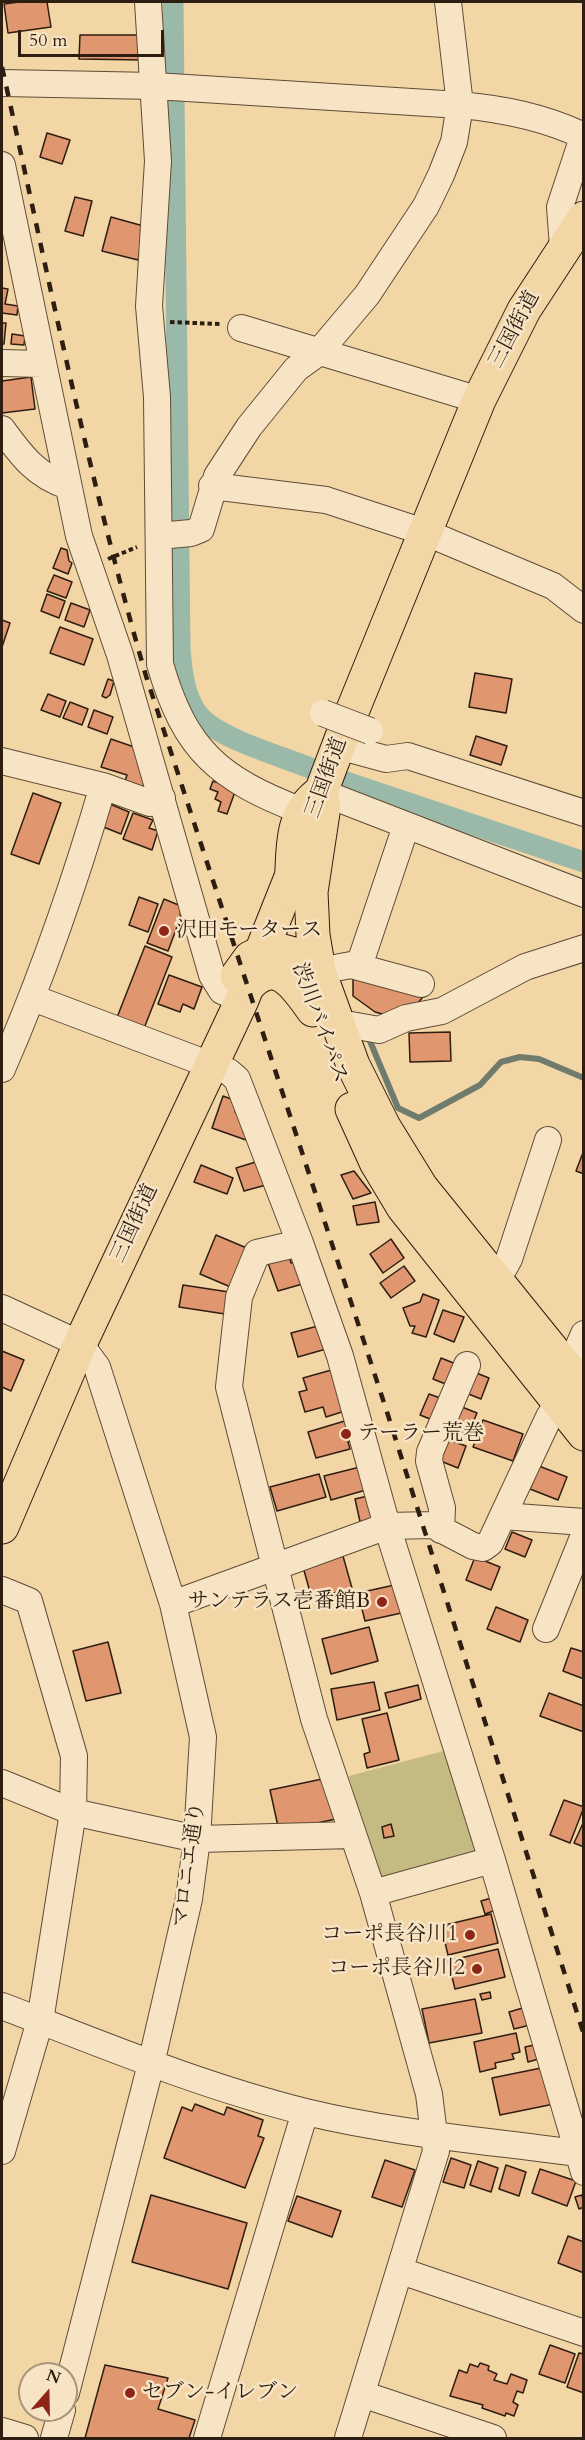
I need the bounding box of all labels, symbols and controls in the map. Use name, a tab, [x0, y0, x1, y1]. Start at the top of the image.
scale bar	[21, 18, 166, 56]
text: 50 m	[29, 28, 68, 53]
street label: 三国街道	[484, 287, 546, 373]
street label: 三国街道	[301, 734, 353, 822]
place label: 沢田モータース	[176, 918, 322, 944]
marker: 沢田モータース	[157, 924, 171, 938]
street label: 渋川バイパス	[286, 959, 352, 1087]
street label: 三国街道	[106, 1181, 164, 1267]
place label: テーラー荒巻	[358, 1421, 484, 1447]
marker: テーラー荒巻	[339, 1427, 353, 1441]
place label: サンテラス壱番館B	[188, 1589, 370, 1615]
marker: サンテラス壱番館B	[375, 1595, 389, 1609]
street label: マロニエ通り	[169, 1801, 211, 1929]
place label: コーポ長谷川1	[321, 1922, 458, 1948]
marker: コーポ長谷川1	[463, 1928, 477, 1942]
place label: コーポ長谷川2	[328, 1956, 465, 1982]
marker: コーポ長谷川2	[470, 1962, 484, 1976]
north arrow	[18, 2362, 78, 2422]
text: N	[43, 2364, 64, 2390]
place label: セブン-イレブン	[142, 2380, 298, 2406]
marker: セブン-イレブン	[123, 2386, 137, 2400]

